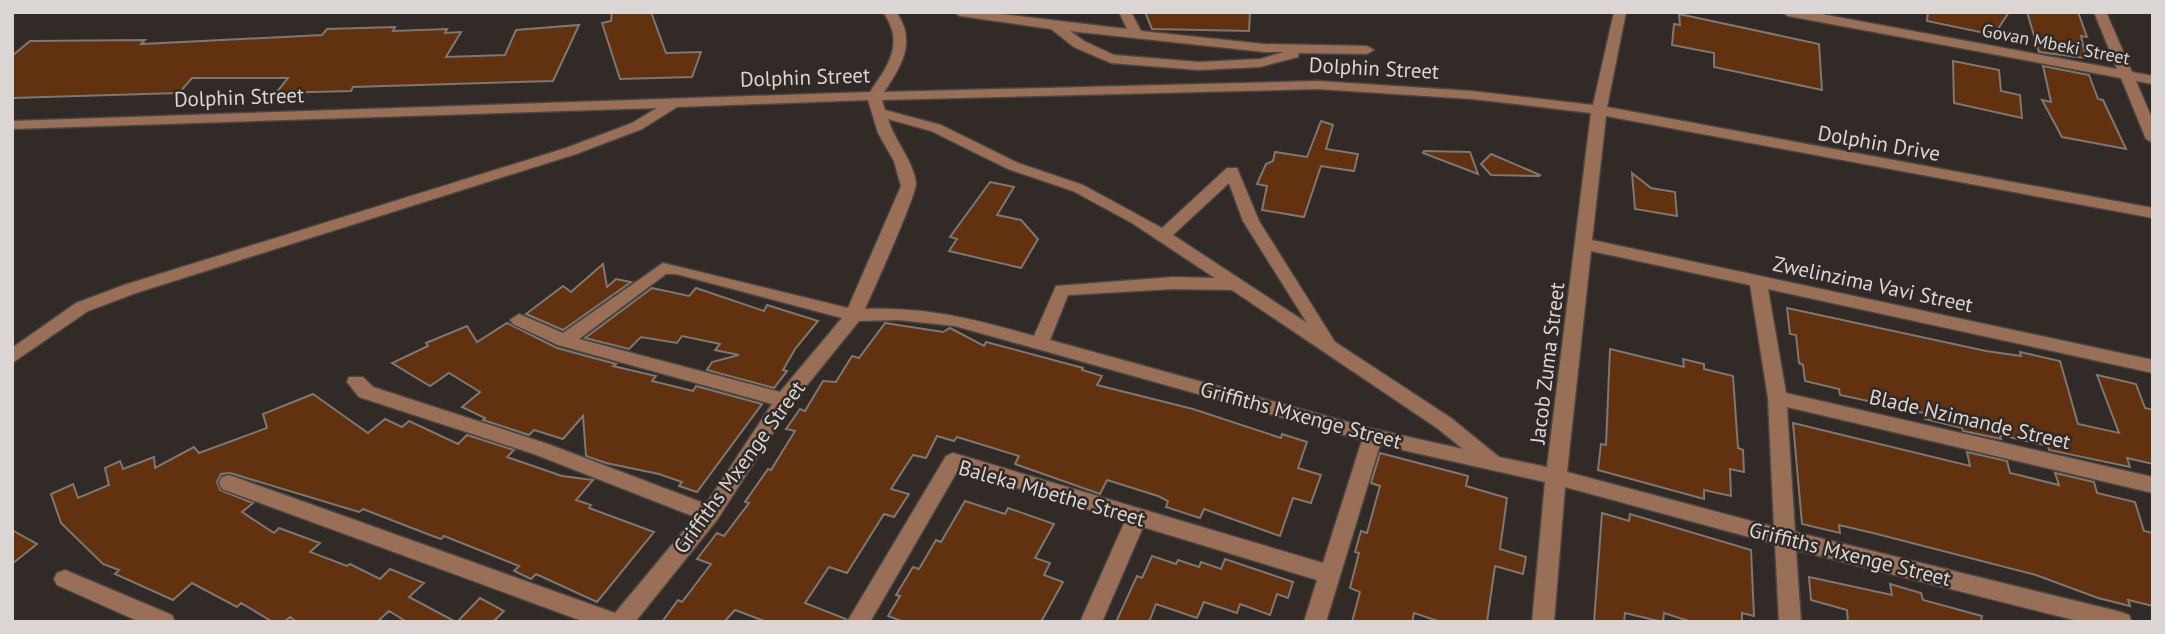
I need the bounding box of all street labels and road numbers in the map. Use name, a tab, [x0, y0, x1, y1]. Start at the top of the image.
street label: Govan Mbeki Street	[1980, 18, 2132, 70]
street label: Dolphin Street	[1308, 51, 1440, 85]
street label: Dolphin Street	[739, 61, 871, 93]
street label: Dolphin Street	[173, 81, 305, 113]
street label: Dolphin Drive	[1816, 119, 1942, 167]
street label: Zwelinzima Vavi Street	[1771, 250, 1975, 318]
street label: Jacob Zuma Street	[1524, 281, 1570, 446]
street label: Griffiths Mxenge Street	[667, 375, 811, 559]
street label: Griffiths Mxenge Street	[1198, 375, 1404, 455]
street label: Blade Nzimande Street	[1867, 383, 2073, 455]
street label: Baleka Mbethe Street	[956, 453, 1148, 533]
street label: Griffiths Mxenge Street	[1746, 516, 1954, 592]

